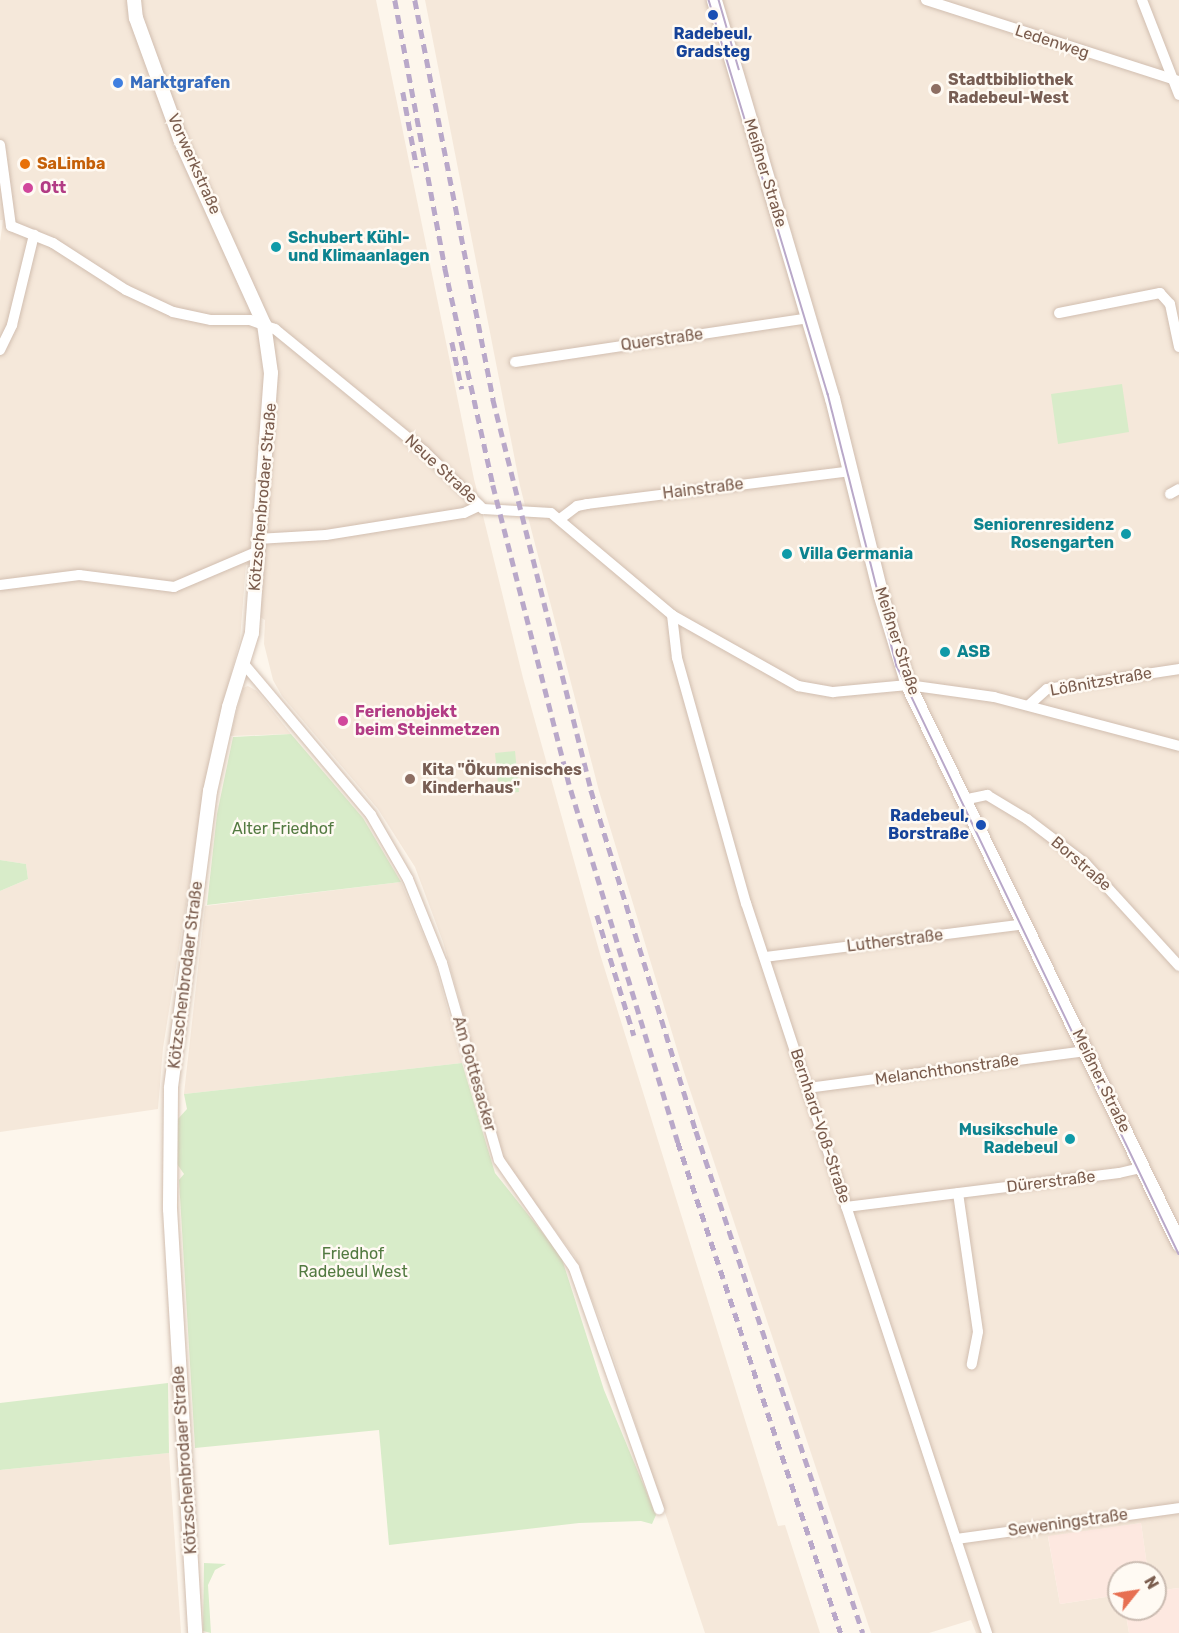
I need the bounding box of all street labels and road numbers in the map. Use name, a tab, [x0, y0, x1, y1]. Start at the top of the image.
street label: Ledenweg	[1012, 21, 1092, 63]
street label: Vorwerkstraße	[163, 111, 225, 217]
street label: Meißner Straße	[739, 116, 791, 230]
street label: Querstraße	[620, 325, 704, 355]
street label: Kötzschenbrodaer Straße	[245, 402, 281, 592]
street label: Neue Straße	[401, 431, 481, 507]
street label: Hainstraße	[661, 475, 745, 503]
street label: Meißner Straße	[870, 584, 924, 698]
street label: Lößnitzstraße	[1049, 664, 1153, 700]
street label: Borstraße	[1047, 833, 1115, 895]
street label: Kötzschenbrodaer Straße	[165, 880, 207, 1070]
street label: Lutherstraße	[846, 926, 944, 956]
street label: Am Gottesacker	[448, 1014, 500, 1134]
street label: Meißner Straße	[1068, 1026, 1134, 1136]
street label: Bernhard-Voß-Straße	[786, 1046, 854, 1206]
street label: Melanchthonstraße	[874, 1050, 1020, 1090]
street label: Dürerstraße	[1006, 1167, 1096, 1197]
street label: Kötzschenbrodaer Straße	[169, 1365, 201, 1555]
street label: Seweningstraße	[1007, 1505, 1129, 1541]

